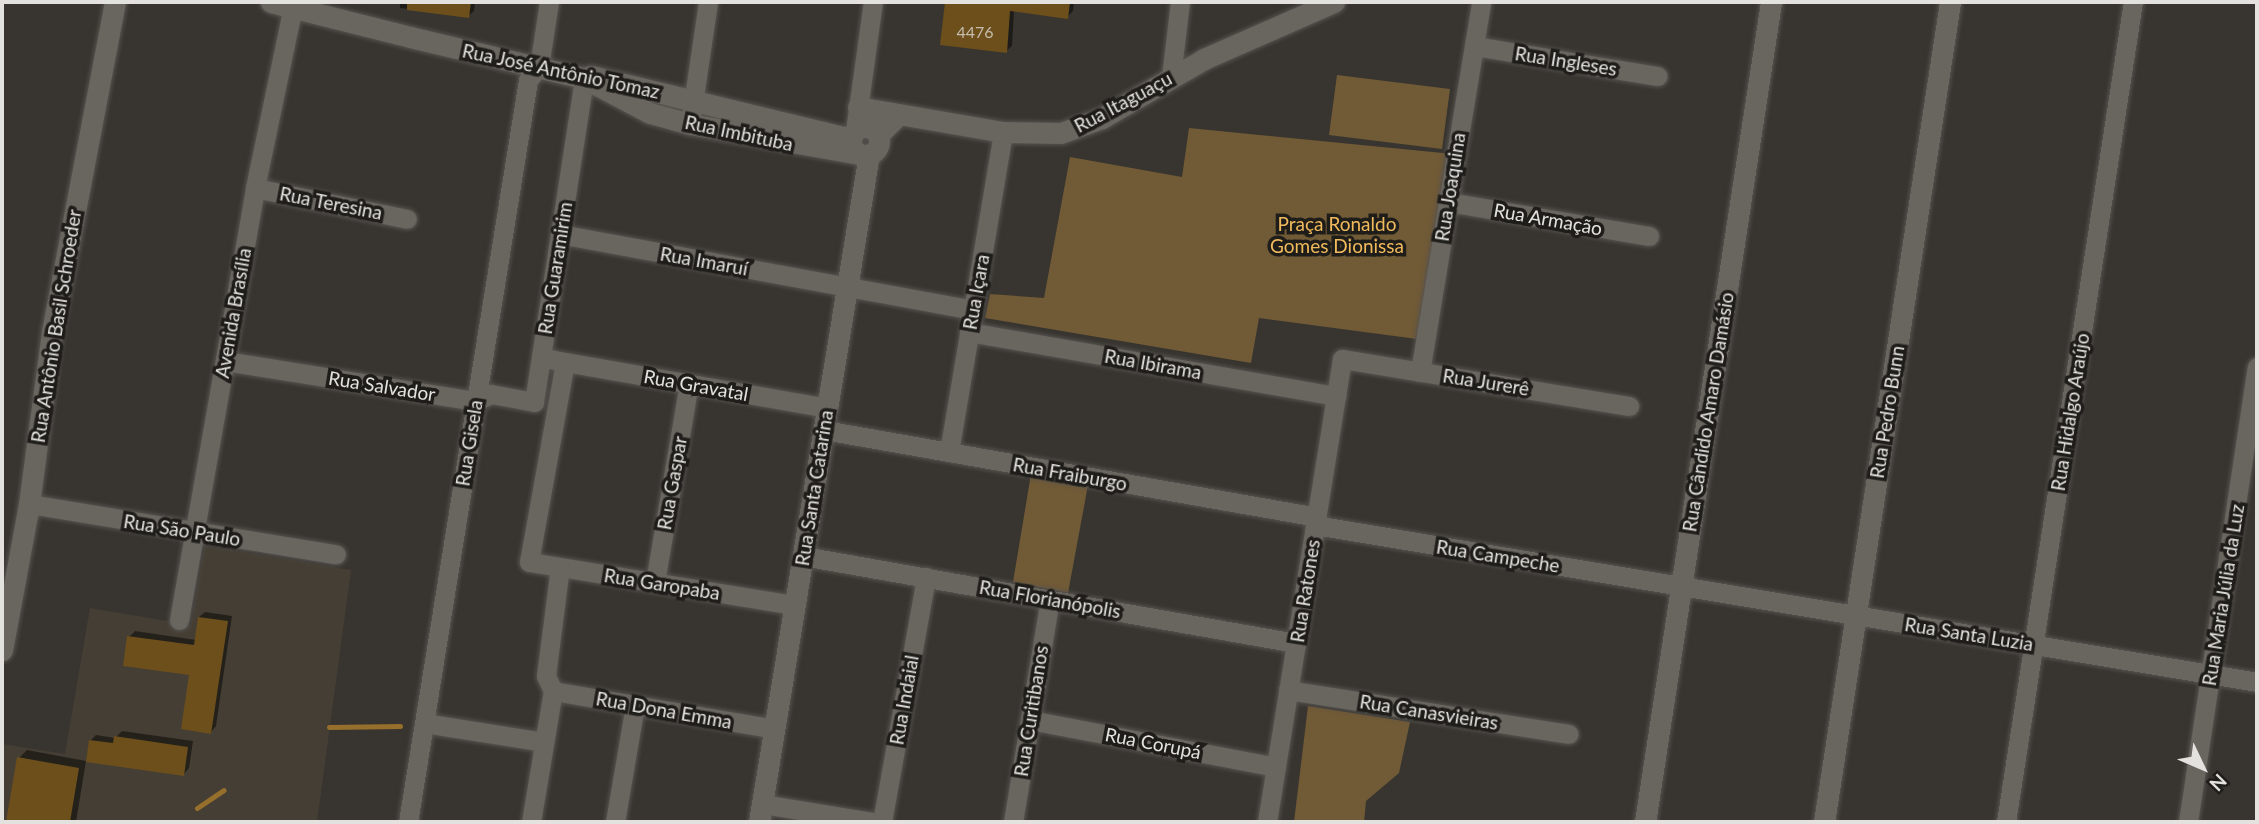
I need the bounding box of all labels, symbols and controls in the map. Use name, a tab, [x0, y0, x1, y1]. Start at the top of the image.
house number: 4476	[956, 22, 994, 42]
street label: Rua José Antônio Tomaz	[459, 39, 663, 103]
street label: Rua Ingleses	[1513, 42, 1619, 80]
street label: Rua Itaguaçu	[1070, 67, 1176, 137]
street label: Rua Imbituba	[683, 110, 795, 156]
street label: Rua Joaquina	[1430, 131, 1470, 243]
street label: Rua Teresina	[277, 182, 385, 224]
street label: Rua Armação	[1492, 198, 1604, 240]
street label: Rua Guaramirim	[533, 200, 577, 336]
street label: Rua Antônio Basil Schroeder	[26, 207, 86, 445]
park label: Praça Ronaldo Gomes Dionissa	[1270, 213, 1404, 257]
street label: Rua Imaruí	[658, 242, 750, 280]
street label: Avenida Brasília	[210, 246, 256, 380]
street label: Rua Içara	[958, 253, 994, 331]
street label: Rua Cândido Amaro Damásio	[1678, 290, 1738, 534]
street label: Rua Hidalgo Araújo	[2046, 331, 2094, 493]
street label: Rua Ibirama	[1103, 344, 1203, 384]
street label: Rua Pedro Bunn	[1865, 344, 1909, 480]
street label: Rua Jurerê	[1441, 364, 1531, 400]
street label: Rua Gravatal	[642, 365, 750, 405]
street label: Rua Salvador	[327, 366, 437, 406]
street label: Rua Gisela	[451, 398, 487, 488]
street label: Rua Santa Catarina	[790, 408, 838, 568]
street label: Rua Gaspar	[653, 434, 691, 532]
street label: Rua Fraiburgo	[1011, 453, 1129, 495]
street label: Rua Maria Júlia da Luz	[2197, 502, 2249, 688]
street label: Rua São Paulo	[122, 510, 242, 550]
street label: Rua Campeche	[1435, 535, 1561, 577]
street label: Rua Ratones	[1286, 538, 1324, 644]
street label: Rua Garopaba	[602, 564, 722, 604]
street label: Rua Florianópolis	[977, 575, 1123, 623]
street label: Rua Santa Luzia	[1903, 613, 2035, 655]
street label: Rua Curitibanos	[1009, 644, 1053, 778]
street label: Rua Indaial	[885, 653, 923, 747]
street label: Rua Dona Emma	[594, 687, 734, 733]
street label: Rua Canasvieiras	[1358, 690, 1500, 734]
street label: Rua Corupá	[1103, 723, 1203, 763]
north arrow	[2168, 733, 2238, 803]
text: N	[2205, 770, 2232, 796]

